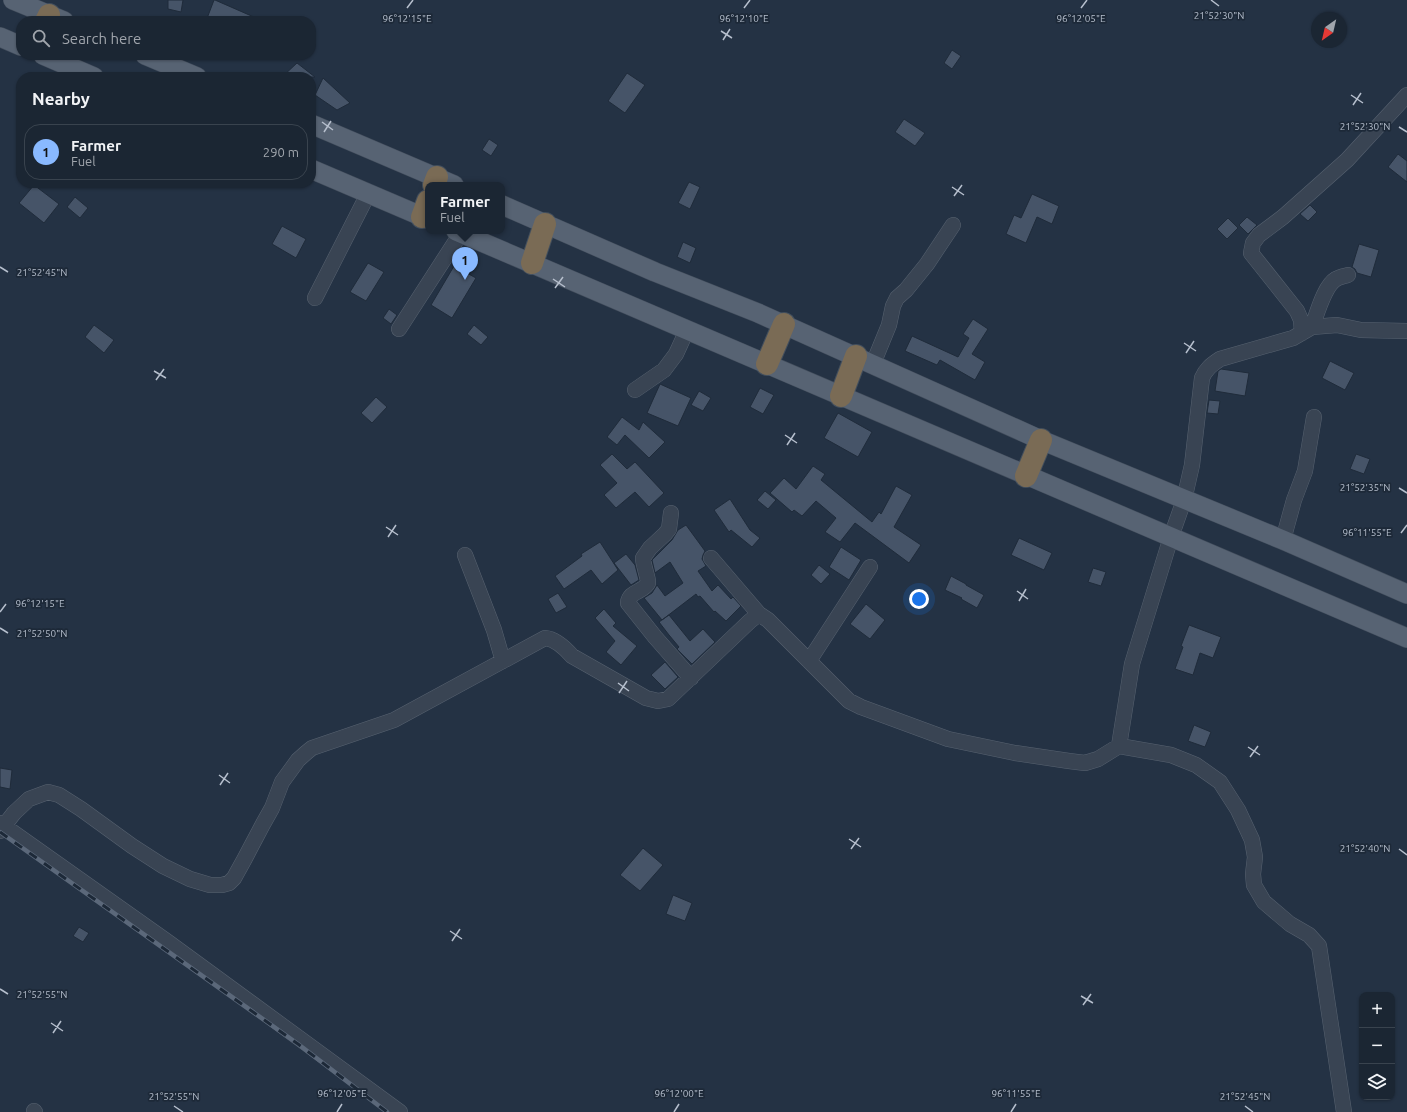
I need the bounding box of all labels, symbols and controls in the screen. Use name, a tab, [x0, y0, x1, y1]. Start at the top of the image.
text: 21°52'30"N	[1194, 10, 1244, 21]
north arrow	[1311, 12, 1347, 48]
text: 96°12'15"E	[382, 13, 432, 24]
text: 96°12'10"E	[719, 13, 769, 24]
text: 96°12'05"E	[1056, 13, 1106, 24]
search box	[16, 16, 316, 60]
icon: search	[30, 27, 52, 49]
text: Search here	[62, 30, 141, 47]
text: Nearby	[32, 89, 90, 108]
text: 21°52'30"N	[1340, 121, 1390, 132]
text: Farmer	[71, 137, 121, 154]
text: 1	[42, 145, 50, 159]
text: 290 m	[263, 145, 299, 159]
text: Fuel	[71, 154, 96, 168]
popup	[425, 182, 505, 234]
text: Farmer	[440, 193, 490, 210]
text: Fuel	[440, 210, 465, 224]
pin: 1	[452, 247, 478, 280]
text: 21°52'45"N	[17, 267, 67, 278]
text: 21°52'35"N	[1340, 482, 1390, 493]
text: 96°11'55"E	[1342, 527, 1392, 538]
your location	[909, 589, 929, 609]
text: 96°12'15"E	[15, 598, 65, 609]
text: 21°52'50"N	[17, 628, 67, 639]
text: 21°52'40"N	[1340, 843, 1390, 854]
text: 21°52'55"N	[17, 989, 67, 1000]
map controls	[1359, 992, 1395, 1100]
button: +	[1359, 992, 1395, 1028]
button: −	[1359, 1028, 1395, 1064]
button: layers	[1359, 1064, 1395, 1100]
text: 96°12'05"E	[317, 1088, 367, 1099]
text: 96°12'00"E	[654, 1088, 704, 1099]
text: 96°11'55"E	[991, 1088, 1041, 1099]
text: 21°52'55"N	[149, 1091, 199, 1102]
text: 21°52'45"N	[1220, 1091, 1270, 1102]

